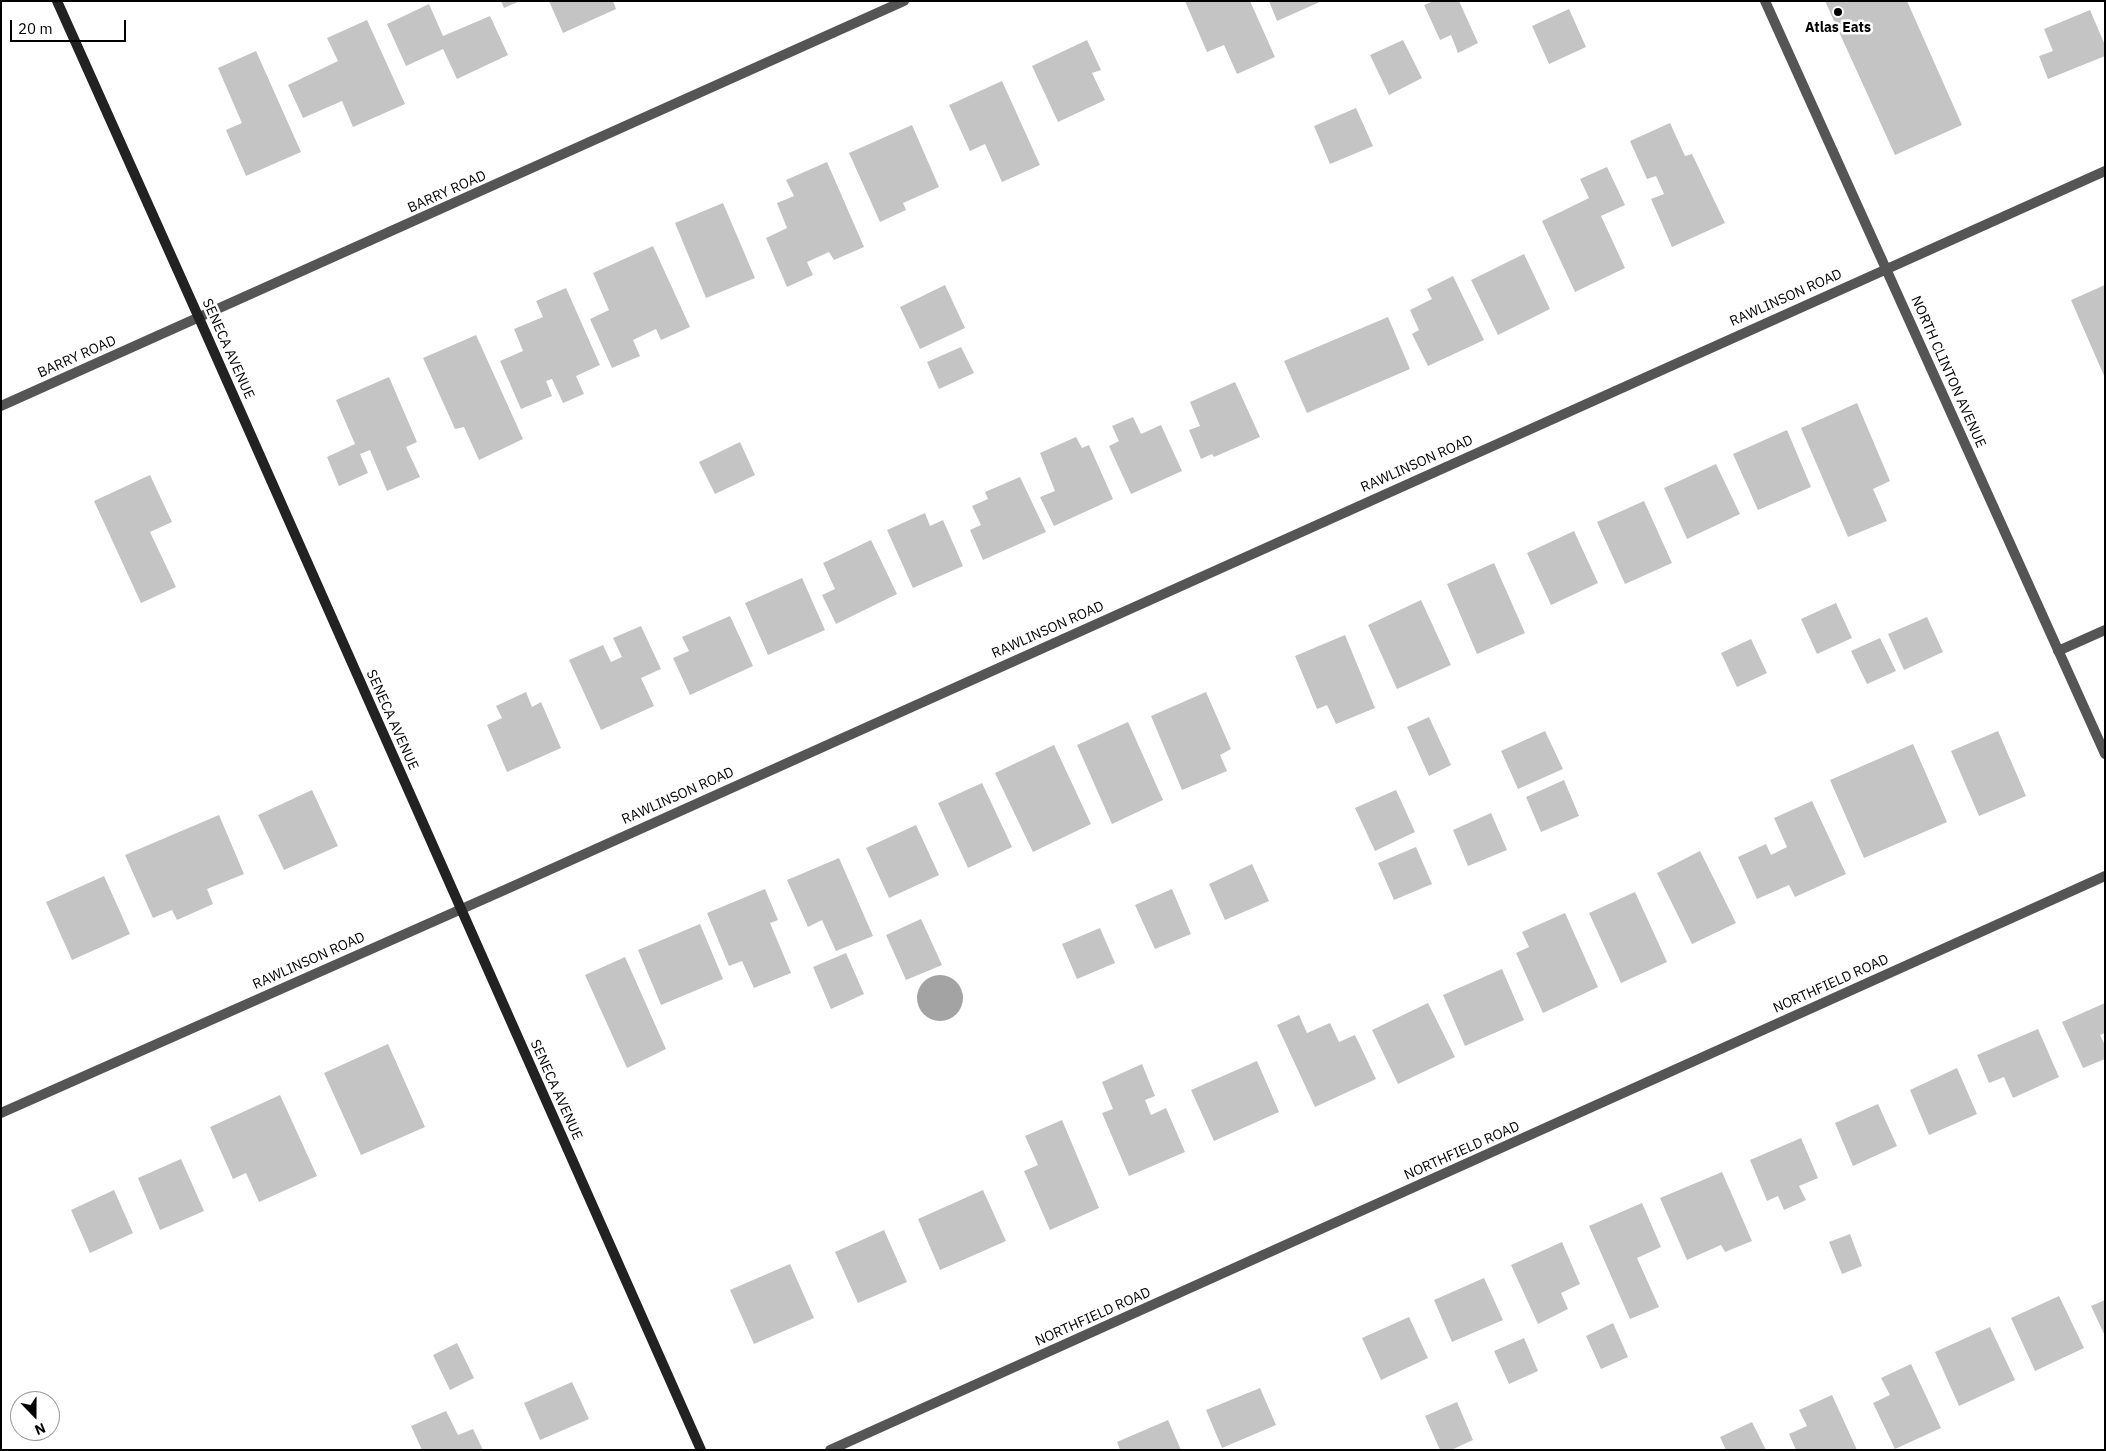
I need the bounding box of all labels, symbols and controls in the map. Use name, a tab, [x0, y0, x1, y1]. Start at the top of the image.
marker: Atlas Eats	[1832, 6, 1844, 18]
scale bar	[12, 10, 129, 42]
text: 20 m	[18, 19, 53, 38]
place label: Atlas Eats	[1805, 20, 1871, 36]
street label: BARRY ROAD	[405, 167, 489, 217]
street label: RAWLINSON ROAD	[1727, 266, 1845, 330]
street label: NORTH CLINTON AVENUE	[1907, 294, 1989, 450]
street label: SENECA AVENUE	[198, 296, 258, 402]
street label: BARRY ROAD	[35, 332, 119, 382]
street label: RAWLINSON ROAD	[1358, 432, 1476, 496]
street label: RAWLINSON ROAD	[989, 598, 1107, 662]
street label: SENECA AVENUE	[362, 667, 422, 773]
street label: RAWLINSON ROAD	[619, 764, 737, 828]
street label: RAWLINSON ROAD	[250, 929, 368, 993]
street label: NORTHFIELD ROAD	[1771, 951, 1891, 1017]
street label: SENECA AVENUE	[526, 1037, 586, 1143]
street label: NORTHFIELD ROAD	[1402, 1118, 1522, 1184]
street label: NORTHFIELD ROAD	[1033, 1284, 1153, 1350]
north arrow	[10, 1391, 60, 1441]
text: N	[32, 1419, 48, 1439]

